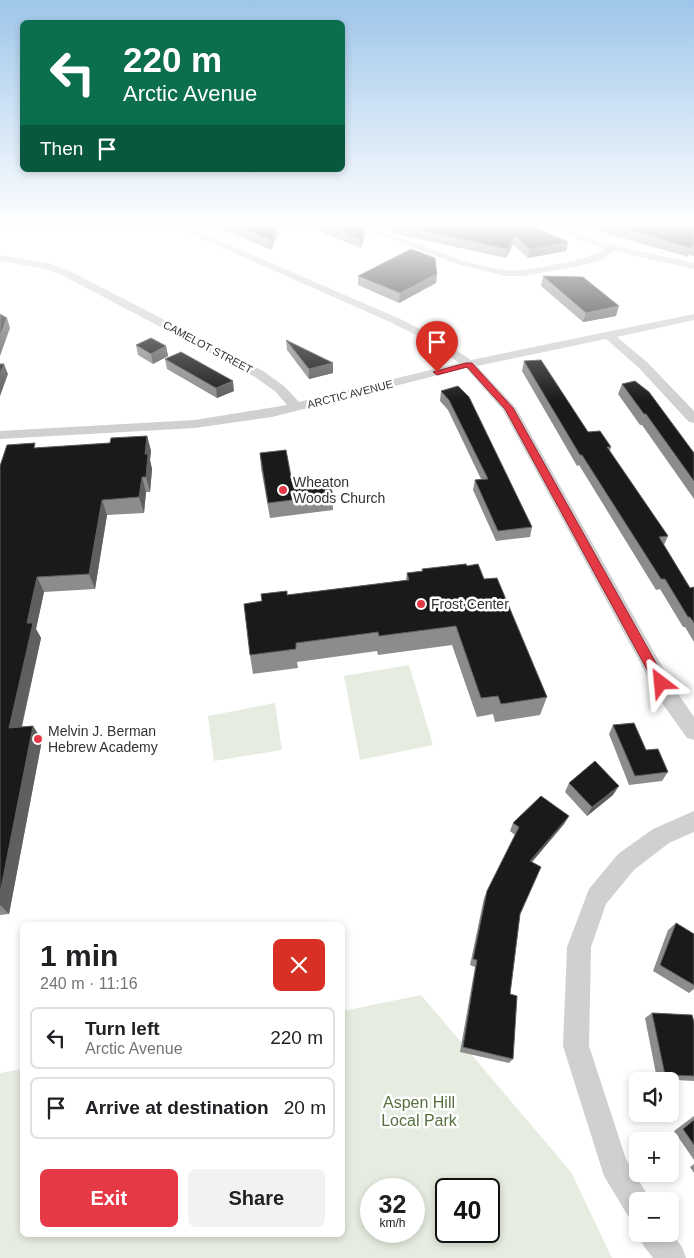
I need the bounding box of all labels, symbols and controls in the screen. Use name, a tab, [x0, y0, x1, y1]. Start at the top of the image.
icon: left	[40, 40, 105, 105]
text: 220 m	[123, 40, 222, 79]
text: Arctic Avenue	[123, 81, 257, 106]
icon: arrive	[93, 135, 121, 163]
text: Then	[40, 138, 83, 159]
street label: CAMELOT STREET	[161, 318, 255, 376]
pin	[416, 321, 458, 372]
icon: arrive	[423, 328, 451, 356]
street label: ARCTIC AVENUE	[306, 378, 394, 410]
place label: Wheaton Woods Church	[293, 474, 385, 506]
marker: Wheaton Woods Church	[277, 484, 289, 496]
place label: Frost Center	[431, 596, 509, 612]
marker: Frost Center	[415, 598, 427, 610]
position arrow	[634, 656, 686, 708]
place label: Melvin J. Berman Hebrew Academy	[48, 723, 158, 755]
marker: Melvin J. Berman Hebrew Academy	[32, 733, 44, 745]
text: 1 min	[40, 939, 118, 972]
button: close	[273, 939, 325, 991]
text: 240 m · 11:16	[40, 975, 138, 992]
text: Turn left	[85, 1018, 160, 1039]
icon: left	[42, 1024, 70, 1052]
text: 220 m	[270, 1027, 323, 1048]
text: Arctic Avenue	[85, 1040, 183, 1057]
map controls	[629, 1072, 679, 1242]
button: sound	[629, 1072, 679, 1122]
icon: arrive	[42, 1094, 70, 1122]
park label: Aspen Hill Local Park	[381, 1094, 458, 1129]
text: Arrive at destination	[85, 1097, 269, 1118]
text: 20 m	[284, 1097, 326, 1118]
button: +	[629, 1132, 679, 1182]
button: Exit	[40, 1169, 178, 1227]
button: Share	[188, 1169, 325, 1227]
speed limit sign: 40	[435, 1178, 500, 1243]
text: 32	[379, 1190, 406, 1218]
button: −	[629, 1192, 679, 1242]
text: km/h	[379, 1216, 406, 1230]

